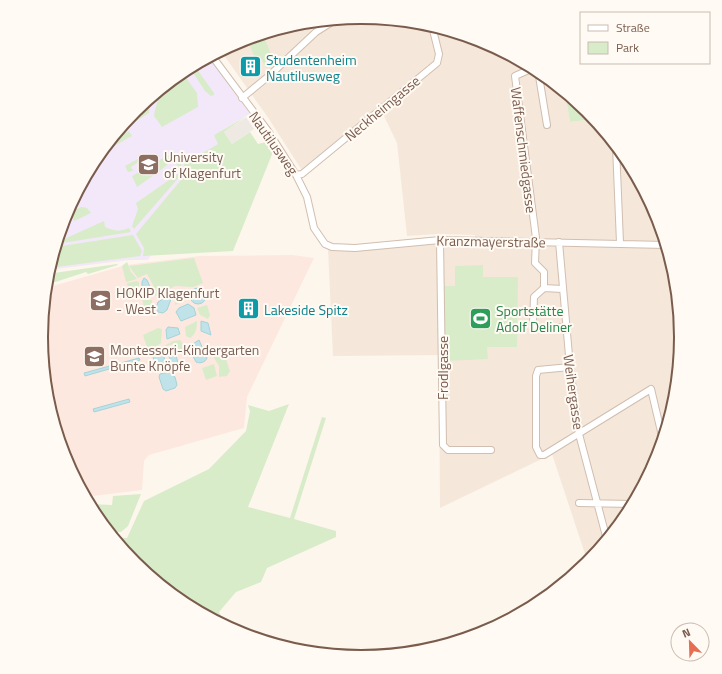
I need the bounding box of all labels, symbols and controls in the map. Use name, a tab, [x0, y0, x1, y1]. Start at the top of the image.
legend	[580, 12, 710, 64]
text: Straße	[616, 18, 650, 37]
text: Park	[616, 38, 639, 57]
place label: Studentenheim Nautilusweg	[266, 49, 357, 86]
building icon: Studentenheim Nautilusweg	[238, 54, 264, 80]
street label: Neckheimgasse	[340, 70, 424, 146]
street label: Waffenschmiedgasse	[506, 86, 542, 214]
street label: Nautilusweg	[244, 107, 304, 179]
place label: University of Klagenfurt	[164, 146, 241, 183]
school or university icon: University of Klagenfurt	[136, 151, 162, 177]
street label: Kranzmayerstraße	[436, 230, 546, 252]
place label: HOKIP Klagenfurt - West	[116, 282, 219, 319]
school or university icon: HOKIP Klagenfurt - West	[88, 287, 114, 313]
building icon: Lakeside Spitz	[236, 296, 262, 322]
place label: Lakeside Spitz	[264, 299, 348, 320]
place label: Sportstätte Adolf Deliner	[496, 300, 572, 337]
sports icon: Sportstätte Adolf Deliner	[468, 305, 494, 331]
street label: Frodlgasse	[432, 336, 453, 400]
place label: Montessori-Kindergarten Bunte Knöpfe	[110, 339, 259, 376]
school or university icon: Montessori-Kindergarten Bunte Knöpfe	[82, 344, 108, 370]
street label: Weihergasse	[558, 353, 590, 431]
north arrow	[670, 622, 710, 662]
text: N	[679, 624, 693, 642]

